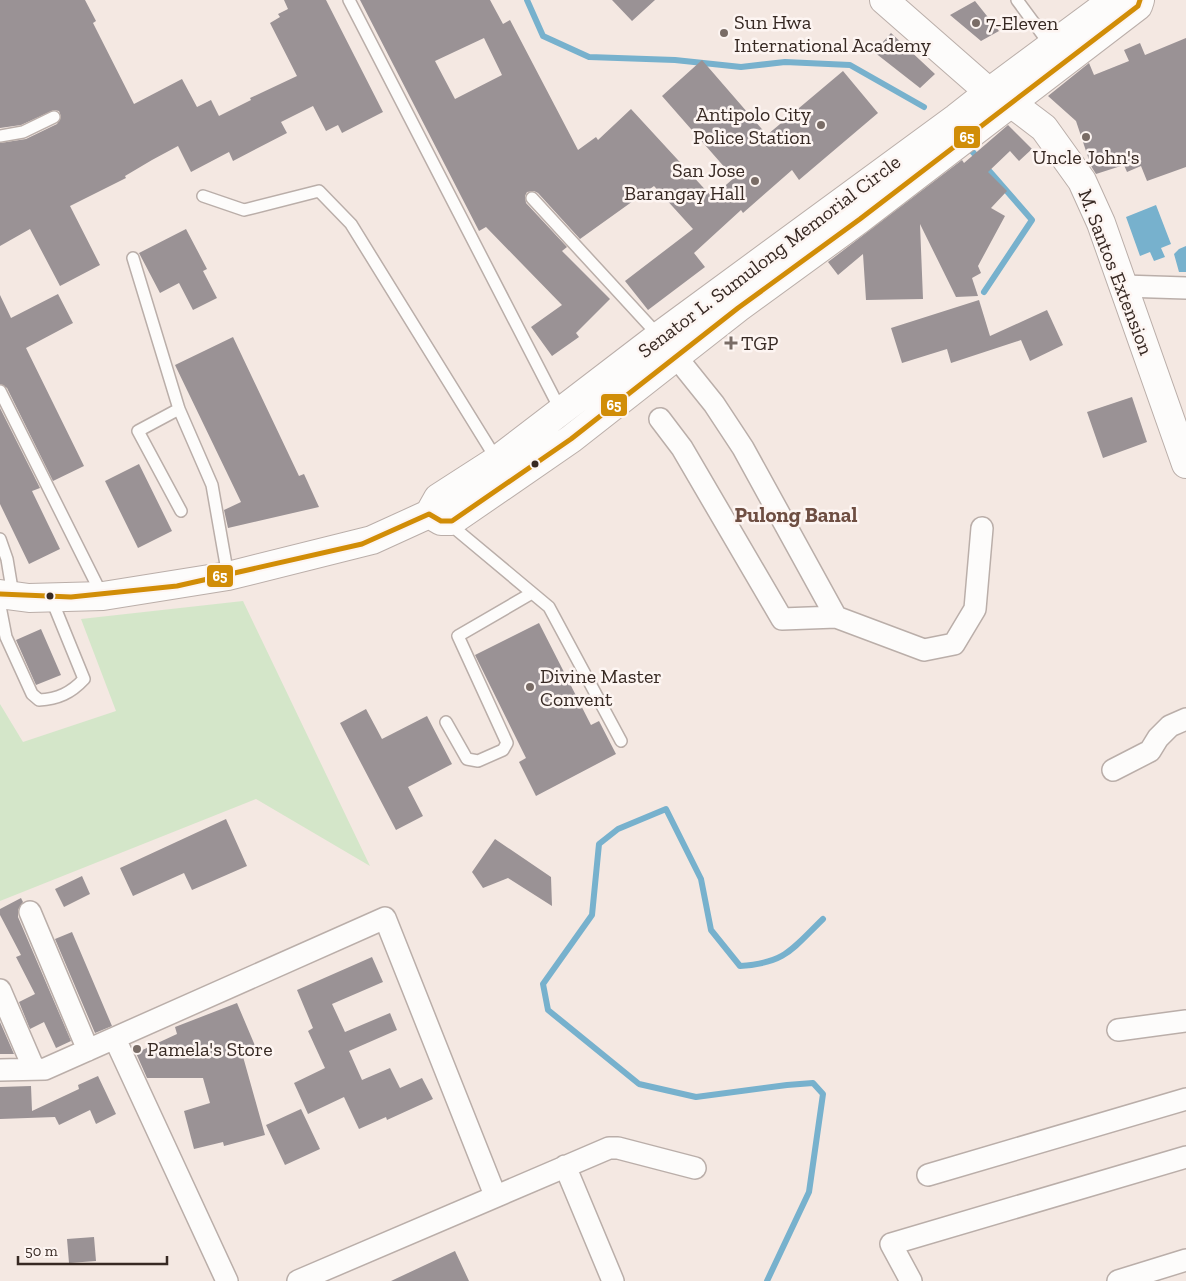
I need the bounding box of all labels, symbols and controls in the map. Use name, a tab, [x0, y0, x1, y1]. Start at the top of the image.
place label: Sun Hwa International Academy	[734, 10, 932, 57]
place label: 7-Eleven	[986, 11, 1059, 35]
marker: 7-Eleven	[970, 17, 982, 29]
marker: Sun Hwa International Academy	[718, 27, 730, 39]
place label: Antipolo City Police Station	[693, 102, 812, 149]
marker: Antipolo City Police Station	[815, 119, 827, 131]
line badge: 65	[953, 125, 981, 149]
text: 65	[960, 129, 974, 146]
marker: Uncle John's	[1080, 131, 1092, 143]
place label: Uncle John's	[1032, 145, 1140, 169]
street label: Senator L. Sumulong Memorial Circle	[633, 149, 905, 363]
place label: San Jose Barangay Hall	[624, 158, 745, 205]
marker: San Jose Barangay Hall	[749, 175, 761, 187]
street label: M. Santos Extension	[1073, 186, 1159, 359]
place label: TGP	[741, 331, 779, 355]
marker: TGP	[725, 337, 737, 349]
line badge: 65	[600, 393, 628, 417]
text: 65	[607, 397, 621, 414]
unlabelled marker	[530, 459, 540, 469]
district label: Pulong Banal	[735, 502, 857, 527]
line badge: 65	[206, 564, 234, 588]
text: 65	[213, 568, 227, 585]
unlabelled marker	[45, 591, 55, 601]
place label: Divine Master Convent	[540, 664, 662, 711]
marker: Divine Master Convent	[524, 681, 536, 693]
place label: Pamela's Store	[147, 1037, 273, 1061]
marker: Pamela's Store	[131, 1043, 143, 1055]
scale bar	[18, 1234, 166, 1266]
text: 50 m	[25, 1242, 58, 1260]

